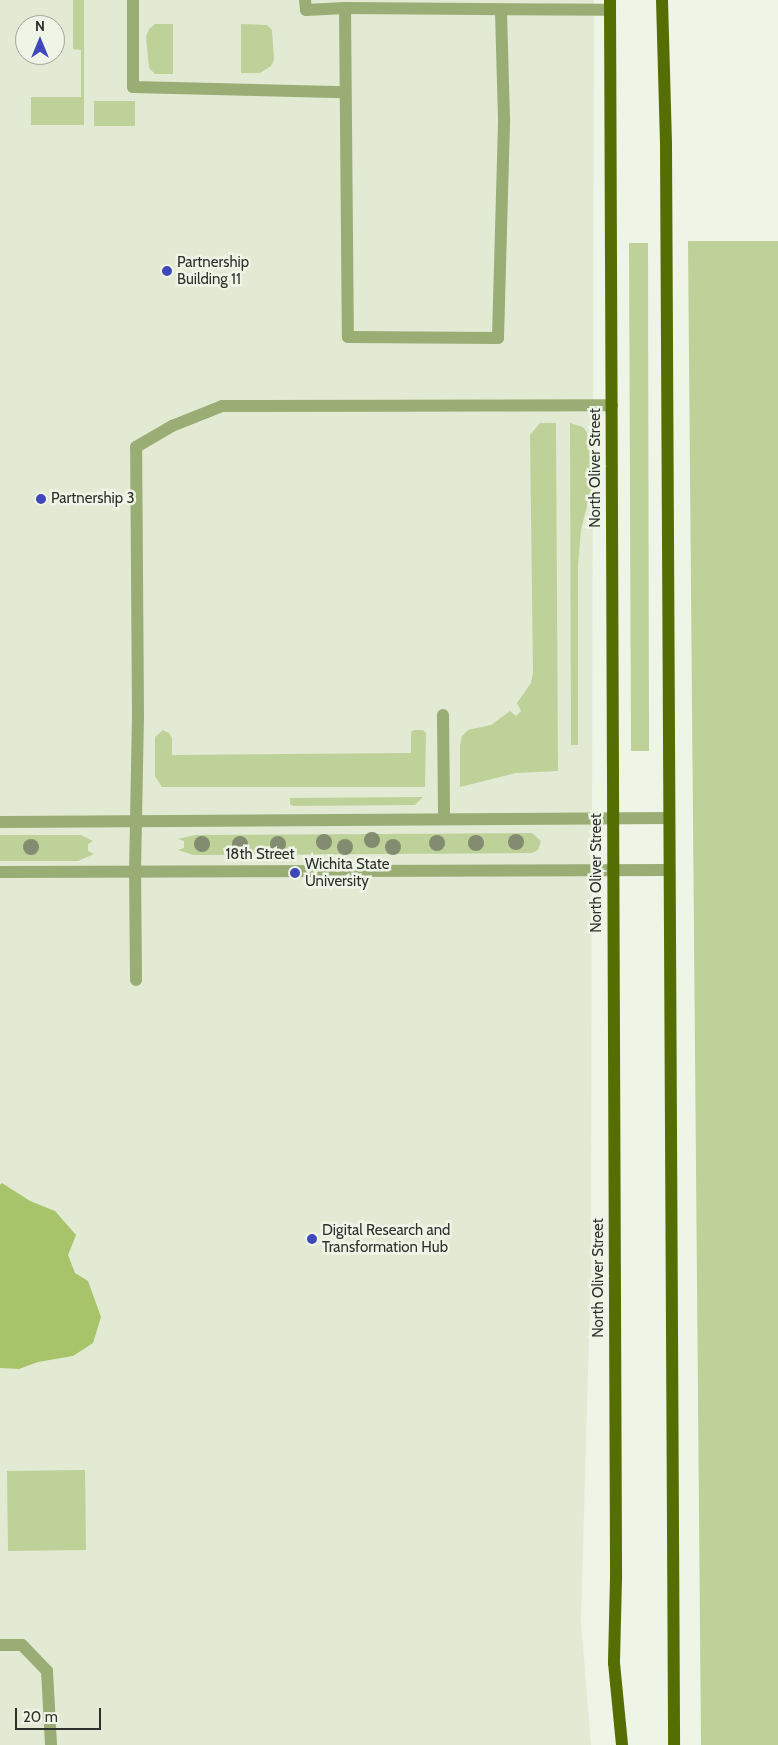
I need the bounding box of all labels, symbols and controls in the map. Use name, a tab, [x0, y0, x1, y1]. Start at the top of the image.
north arrow	[15, 15, 65, 65]
text: N	[35, 17, 45, 35]
place label: Partnership Building 11	[177, 253, 249, 288]
marker: Partnership Building 11	[161, 265, 173, 277]
street label: North Oliver Street	[587, 408, 605, 528]
place label: Partnership 3	[51, 490, 135, 508]
marker: Partnership 3	[35, 493, 47, 505]
street label: North Oliver Street	[588, 813, 606, 933]
street label: 18th Street	[225, 846, 295, 864]
place label: Wichita State University	[305, 855, 389, 890]
marker: Wichita State University	[289, 867, 301, 879]
street label: North Oliver Street	[590, 1218, 608, 1338]
place label: Digital Research and Transformation Hub	[322, 1221, 450, 1256]
marker: Digital Research and Transformation Hub	[306, 1233, 318, 1245]
scale bar	[18, 1698, 104, 1730]
text: 20 m	[23, 1708, 58, 1726]

